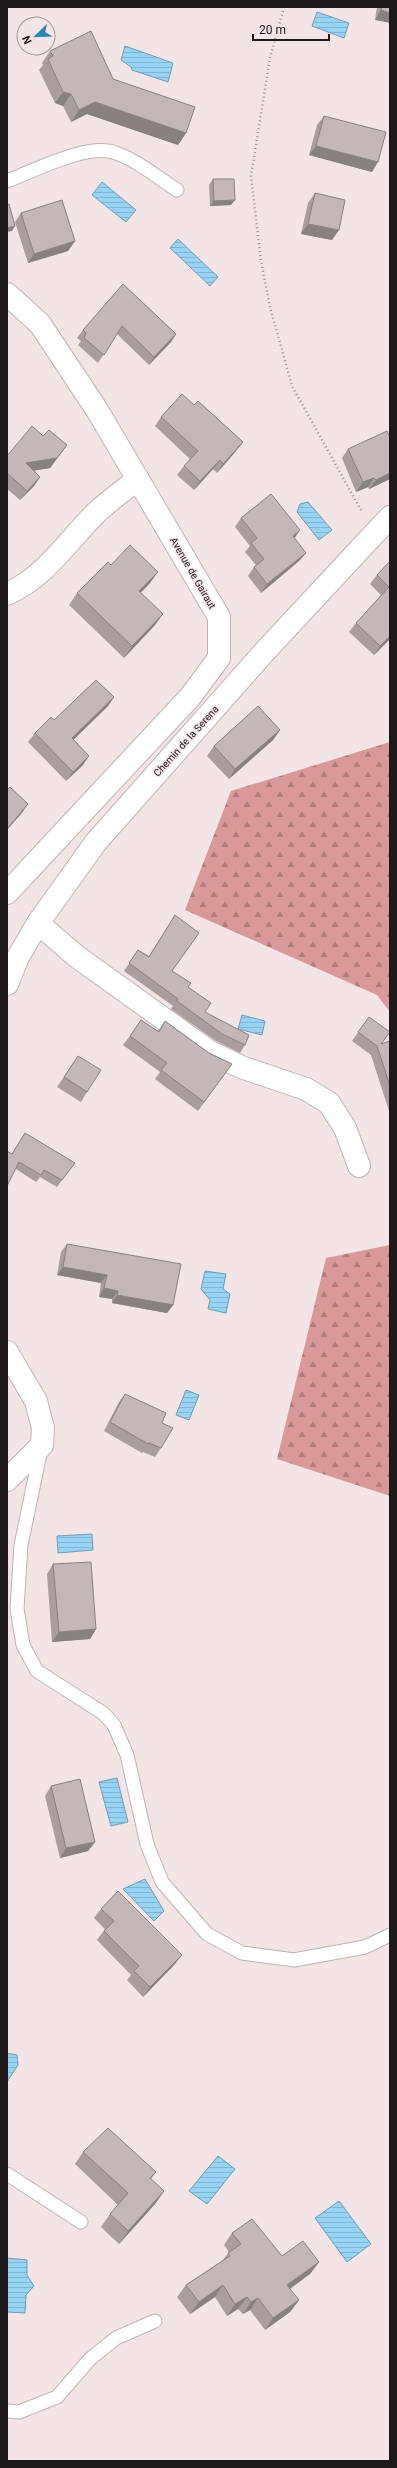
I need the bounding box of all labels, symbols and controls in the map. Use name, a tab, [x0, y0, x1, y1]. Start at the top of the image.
north arrow	[16, 16, 56, 56]
scale bar	[253, 16, 329, 42]
text: 20 m	[259, 23, 286, 37]
text: N	[20, 33, 35, 46]
street label: Avenue de Gairaut	[168, 535, 218, 611]
street label: Chemin de la Serena	[151, 703, 221, 779]

